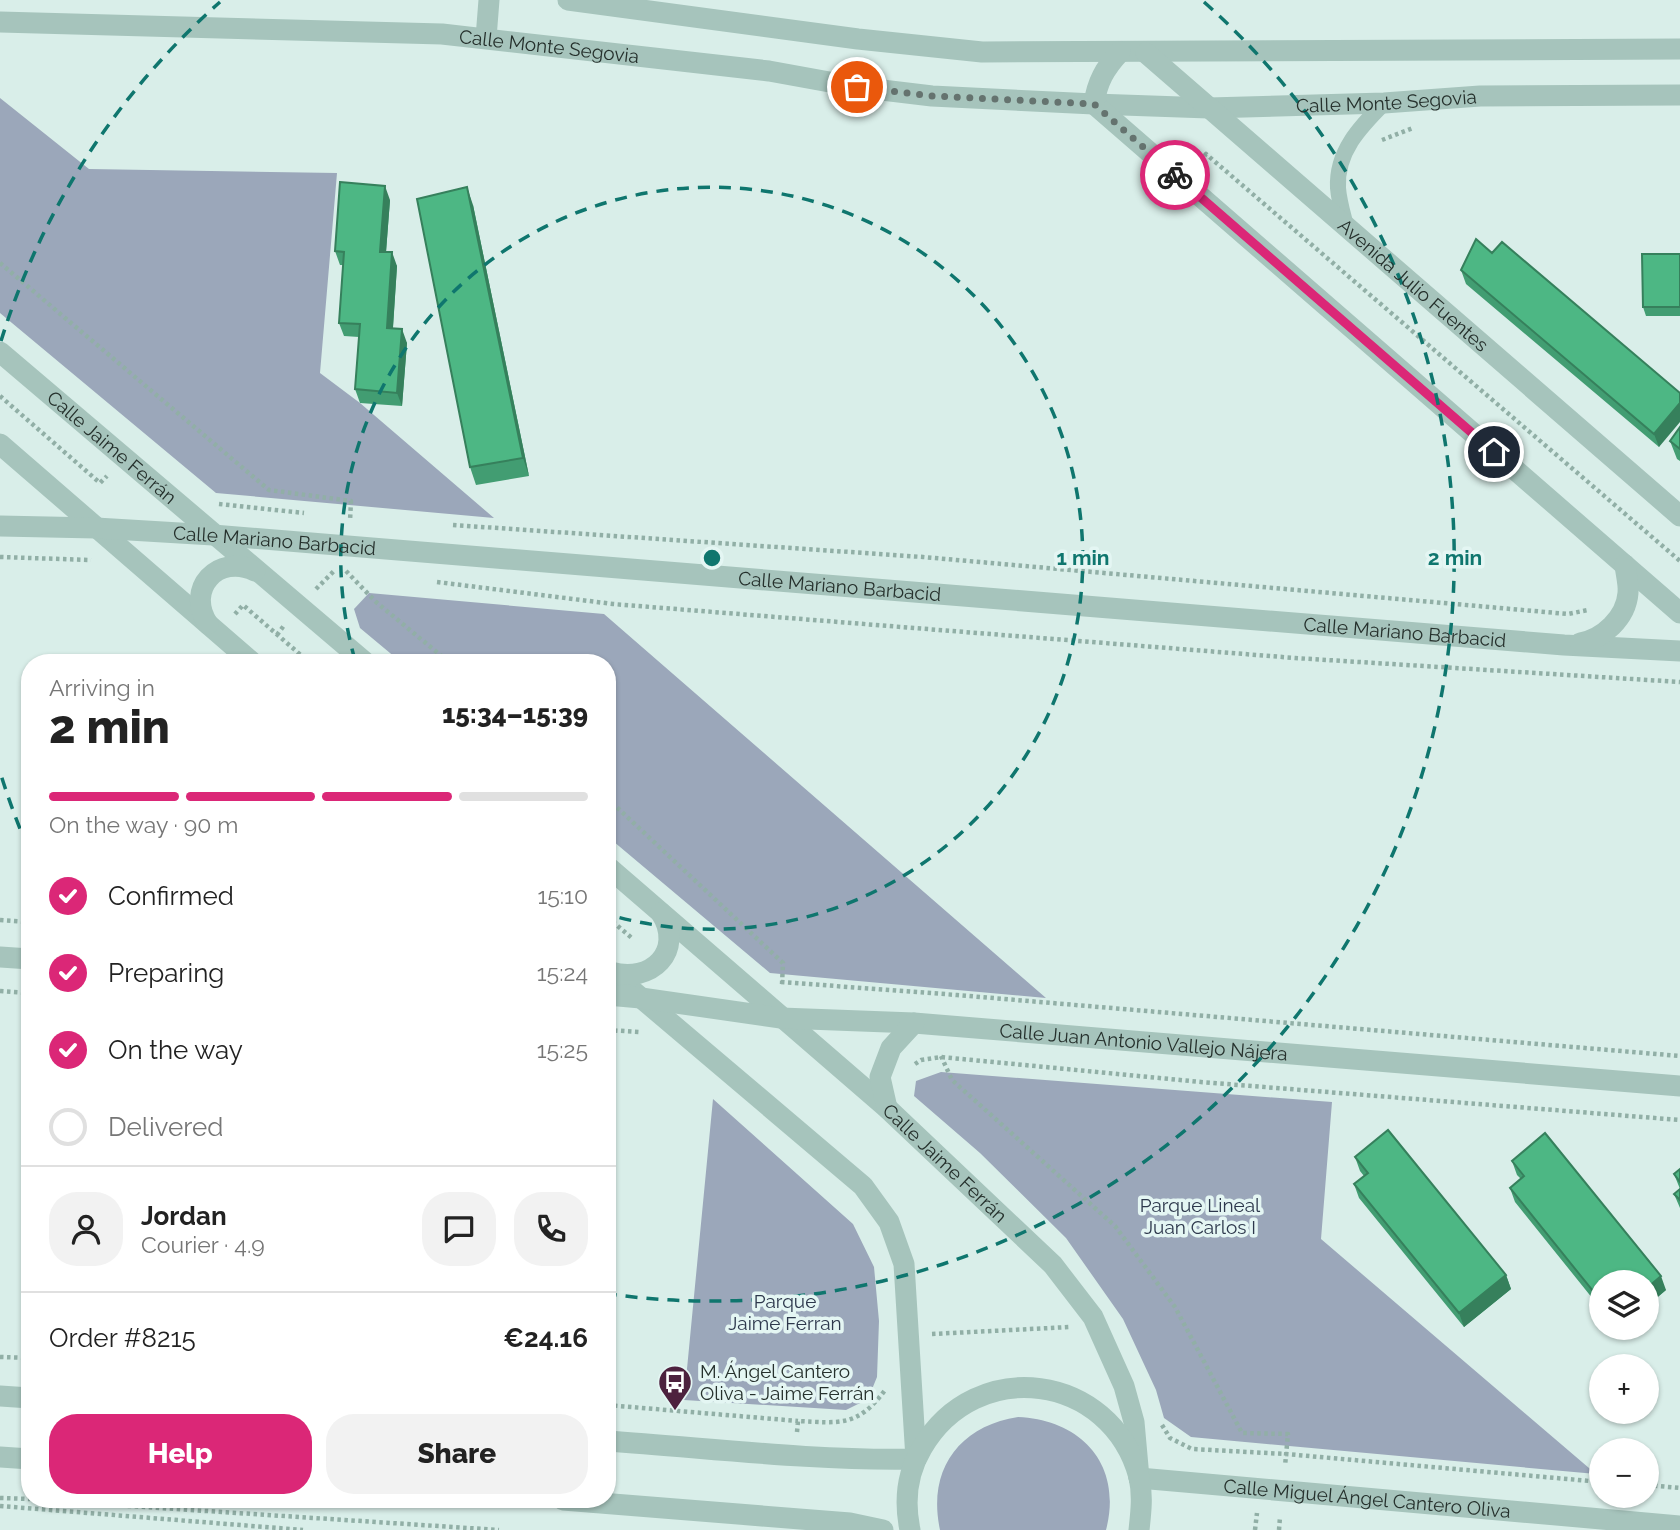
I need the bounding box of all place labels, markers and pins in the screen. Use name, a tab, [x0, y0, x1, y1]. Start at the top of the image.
pin	[827, 57, 887, 117]
pin	[1464, 422, 1524, 482]
centre of rings	[700, 546, 724, 570]
place label: M. Ángel Cantero Oliva - Jaime Ferrán	[700, 1360, 874, 1404]
bus stop icon: M. Ángel Cantero Oliva - Jaime Ferrán	[656, 1363, 694, 1412]

